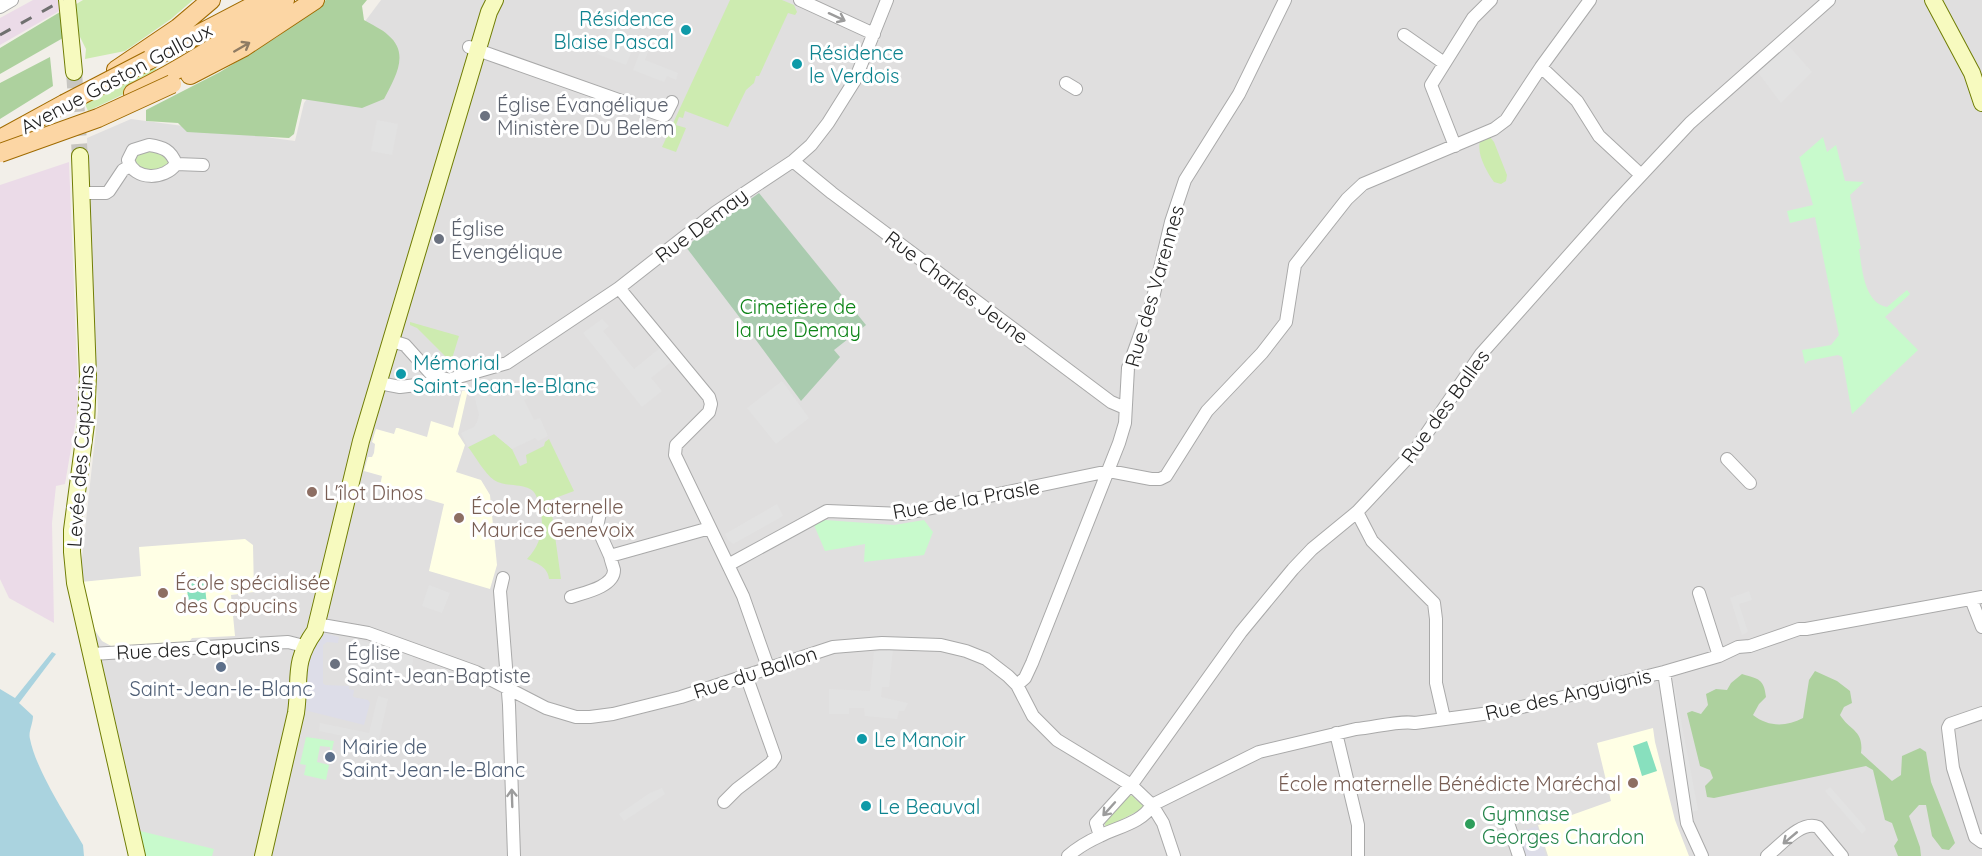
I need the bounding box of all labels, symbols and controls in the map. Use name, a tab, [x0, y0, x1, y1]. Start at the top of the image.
place label: Résidence Blaise Pascal	[554, 6, 674, 54]
one-way arrow	[827, 12, 845, 23]
street label: Avenue Gaston Galloux	[16, 17, 216, 139]
marker: Résidence Blaise Pascal	[679, 23, 693, 37]
place label: Résidence le Verdois	[809, 40, 904, 88]
one-way arrow	[233, 41, 250, 53]
marker: Résidence le Verdois	[790, 57, 804, 71]
place label: Église Évangélique Ministère Du Belem	[497, 92, 675, 140]
marker: Église Évangélique Ministère Du Belem	[478, 109, 492, 123]
street label: Rue Demay	[650, 182, 752, 268]
street label: Rue des Varennes	[1119, 202, 1189, 370]
place label: Église Évengélique	[451, 216, 563, 264]
street label: Rue Charles Jeune	[880, 225, 1034, 349]
marker: Église Évengélique	[432, 232, 446, 246]
park label: Cimetière de la rue Demay	[735, 294, 861, 342]
street label: Rue des Balles	[1395, 344, 1495, 468]
place label: Mémorial Saint-Jean-le-Blanc	[413, 350, 596, 398]
street label: Levée des Capucins	[61, 364, 99, 548]
marker: Mémorial Saint-Jean-le-Blanc	[394, 367, 408, 381]
street label: Rue de la Prasle	[890, 474, 1042, 524]
place label: L'îlot Dinos	[324, 480, 423, 505]
marker: L'îlot Dinos	[305, 485, 319, 499]
place label: École Maternelle Maurice Genevoix	[471, 494, 634, 542]
marker: École Maternelle Maurice Genevoix	[452, 511, 466, 525]
place label: École spécialisée des Capucins	[175, 570, 330, 618]
marker: École spécialisée des Capucins	[156, 586, 170, 600]
street label: Rue des Capucins	[116, 631, 280, 665]
place label: Église Saint-Jean-Baptiste	[347, 640, 531, 688]
street label: Rue du Ballon	[690, 640, 820, 704]
marker: Église Saint-Jean-Baptiste	[328, 657, 342, 671]
marker: Saint-Jean-le-Blanc	[214, 660, 228, 674]
street label: Rue des Anguignis	[1482, 663, 1654, 725]
place label: Saint-Jean-le-Blanc	[129, 676, 313, 701]
place label: Le Manoir	[874, 727, 966, 752]
marker: Le Manoir	[855, 732, 869, 746]
place label: Mairie de Saint-Jean-le-Blanc	[342, 734, 525, 782]
marker: Mairie de Saint-Jean-le-Blanc	[323, 750, 337, 764]
place label: École maternelle Bénédicte Maréchal	[1278, 771, 1621, 796]
marker: École maternelle Bénédicte Maréchal	[1626, 776, 1640, 790]
one-way arrow	[506, 788, 518, 808]
place label: Le Beauval	[878, 794, 980, 819]
marker: Le Beauval	[859, 799, 873, 813]
one-way arrow	[1102, 801, 1116, 816]
place label: Gymnase Georges Chardon	[1482, 801, 1644, 849]
marker: Gymnase Georges Chardon	[1463, 817, 1477, 831]
one-way arrow	[1782, 831, 1798, 844]

